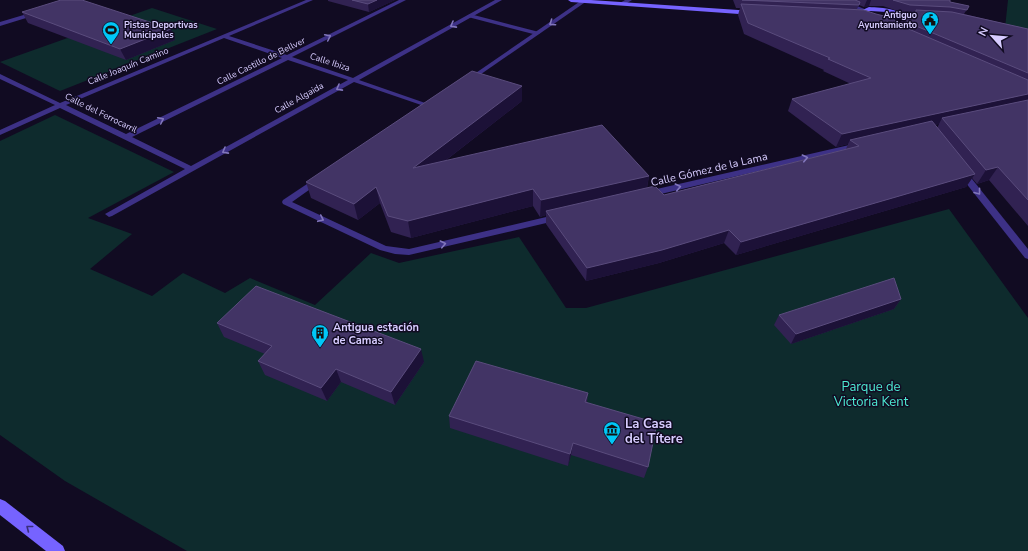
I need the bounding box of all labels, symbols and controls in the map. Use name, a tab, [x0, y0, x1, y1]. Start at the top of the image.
place label: Antiguo Ayuntamiento	[858, 9, 917, 31]
public building icon: Antiguo Ayuntamiento	[920, 10, 940, 35]
north arrow	[972, 16, 1012, 56]
one-way arrow	[549, 18, 556, 26]
place label: Pistas Deportivas Municipales	[124, 19, 198, 41]
sports icon: Pistas Deportivas Municipales	[101, 20, 121, 45]
one-way arrow	[450, 21, 457, 28]
text: N	[975, 25, 992, 39]
street label: Calle Castillo de Bellver	[215, 34, 308, 88]
one-way arrow	[324, 34, 331, 42]
street label: Calle Joaquín Camino	[86, 44, 170, 88]
street label: Calle Ibiza	[308, 50, 352, 74]
street label: Calle Algaida	[272, 79, 326, 116]
one-way arrow	[336, 83, 343, 90]
street label: Calle del Ferrocarril	[63, 90, 139, 136]
one-way arrow	[157, 117, 165, 125]
one-way arrow	[222, 146, 229, 154]
street label: Calle Gómez de la Lama	[649, 149, 769, 190]
one-way arrow	[802, 154, 808, 162]
one-way arrow	[675, 184, 682, 192]
one-way arrow	[973, 188, 980, 195]
one-way arrow	[317, 214, 324, 222]
one-way arrow	[440, 241, 446, 249]
place label: Antigua estación de Camas	[333, 320, 419, 348]
building icon: Antigua estación de Camas	[310, 323, 330, 348]
park label: Parque de Victoria Kent	[833, 378, 909, 411]
place label: La Casa del Títere	[625, 415, 683, 448]
museum icon: La Casa del Títere	[602, 420, 622, 445]
one-way arrow	[27, 526, 34, 533]

